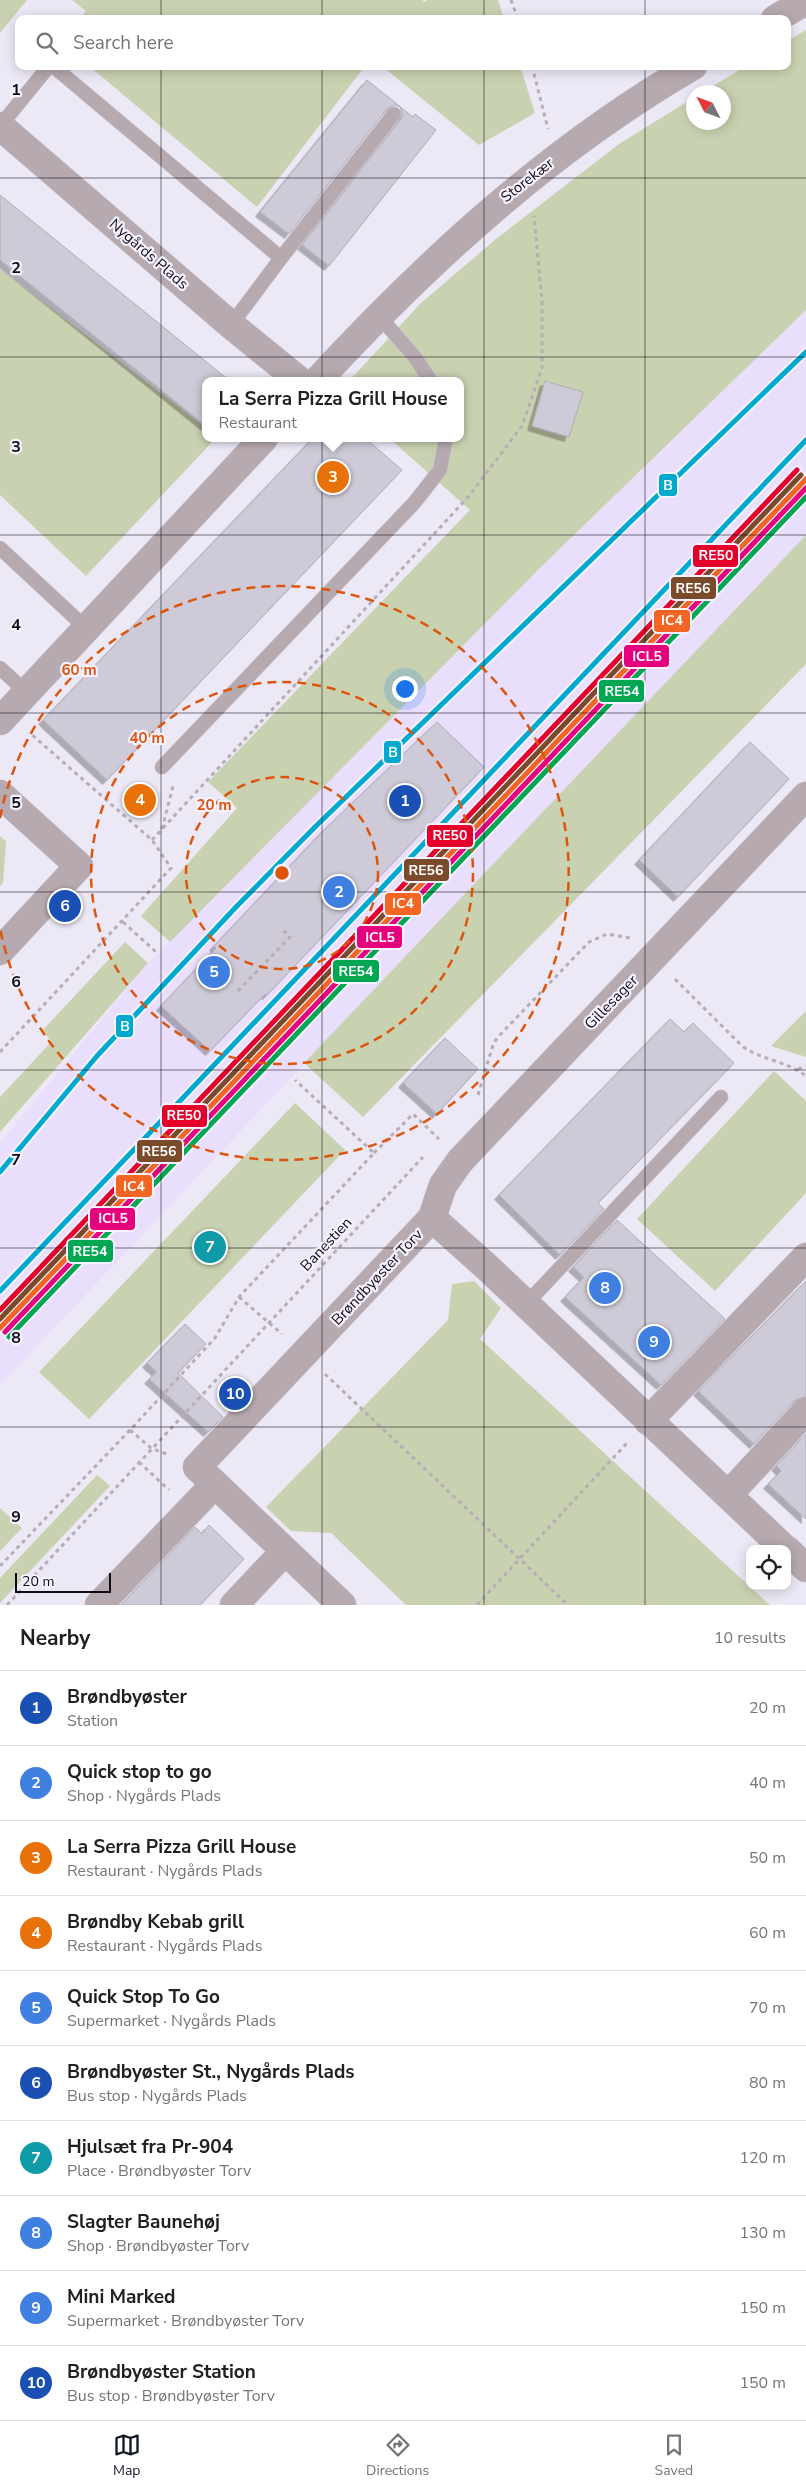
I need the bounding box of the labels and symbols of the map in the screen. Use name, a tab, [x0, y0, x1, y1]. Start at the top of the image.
text: 1	[11, 79, 21, 101]
north arrow	[686, 85, 731, 130]
street label: Storekær	[497, 153, 558, 207]
street label: Nygårds Plads	[105, 214, 193, 294]
text: 2	[11, 257, 21, 279]
text: 3	[11, 436, 21, 458]
pin: 3	[317, 458, 349, 496]
line badge: B	[658, 473, 678, 497]
text: B	[663, 476, 673, 495]
line badge: RE50	[692, 544, 739, 568]
text: RE50	[699, 546, 733, 565]
line badge: RE56	[670, 576, 717, 600]
text: RE56	[676, 579, 710, 598]
line badge: IC4	[653, 609, 691, 633]
text: IC4	[661, 611, 684, 630]
text: 4	[11, 614, 21, 636]
line badge: ICL5	[623, 644, 670, 668]
text: ICL5	[632, 647, 662, 666]
text: 60 m	[61, 660, 97, 680]
your location	[392, 676, 418, 702]
line badge: RE54	[598, 679, 645, 703]
text: RE54	[605, 682, 640, 701]
text: 40 m	[129, 728, 165, 748]
line badge: B	[383, 740, 402, 764]
text: B	[388, 743, 398, 762]
pin: 4	[124, 781, 156, 819]
pin: 1	[389, 782, 421, 820]
text: 5	[11, 792, 21, 814]
text: 20 m	[196, 795, 232, 815]
line badge: RE50	[426, 824, 474, 848]
text: RE50	[433, 826, 467, 845]
line badge: RE56	[403, 858, 450, 882]
text: RE56	[409, 861, 443, 880]
centre of rings	[273, 864, 291, 882]
pin: 2	[323, 873, 355, 911]
pin: 6	[49, 887, 81, 925]
line badge: IC4	[384, 892, 422, 916]
text: IC4	[392, 894, 415, 913]
line badge: ICL5	[356, 925, 403, 949]
text: ICL5	[365, 928, 395, 947]
pin: 5	[198, 953, 230, 991]
line badge: RE54	[332, 959, 380, 983]
text: RE54	[339, 962, 374, 981]
street label: Gillesager	[580, 970, 642, 1034]
text: 6	[11, 971, 21, 993]
line badge: B	[115, 1014, 134, 1038]
text: B	[120, 1017, 130, 1036]
line badge: RE50	[161, 1104, 208, 1128]
text: RE50	[167, 1106, 201, 1125]
line badge: RE56	[136, 1139, 183, 1163]
text: RE56	[142, 1142, 176, 1161]
text: 7	[11, 1149, 21, 1171]
line badge: IC4	[115, 1174, 153, 1198]
text: IC4	[123, 1177, 146, 1196]
line badge: ICL5	[89, 1207, 136, 1231]
text: ICL5	[98, 1209, 128, 1228]
street label: Banestien	[296, 1213, 356, 1275]
street label: Brøndbyøster Torv	[327, 1224, 427, 1329]
pin: 7	[194, 1228, 226, 1266]
line badge: RE54	[67, 1239, 114, 1263]
text: RE54	[73, 1242, 108, 1261]
pin: 8	[589, 1269, 621, 1307]
pin: 9	[638, 1323, 670, 1361]
text: 8	[11, 1327, 21, 1349]
pin: 10	[219, 1375, 251, 1413]
text: 9	[11, 1506, 21, 1528]
scale bar	[15, 1570, 111, 1593]

